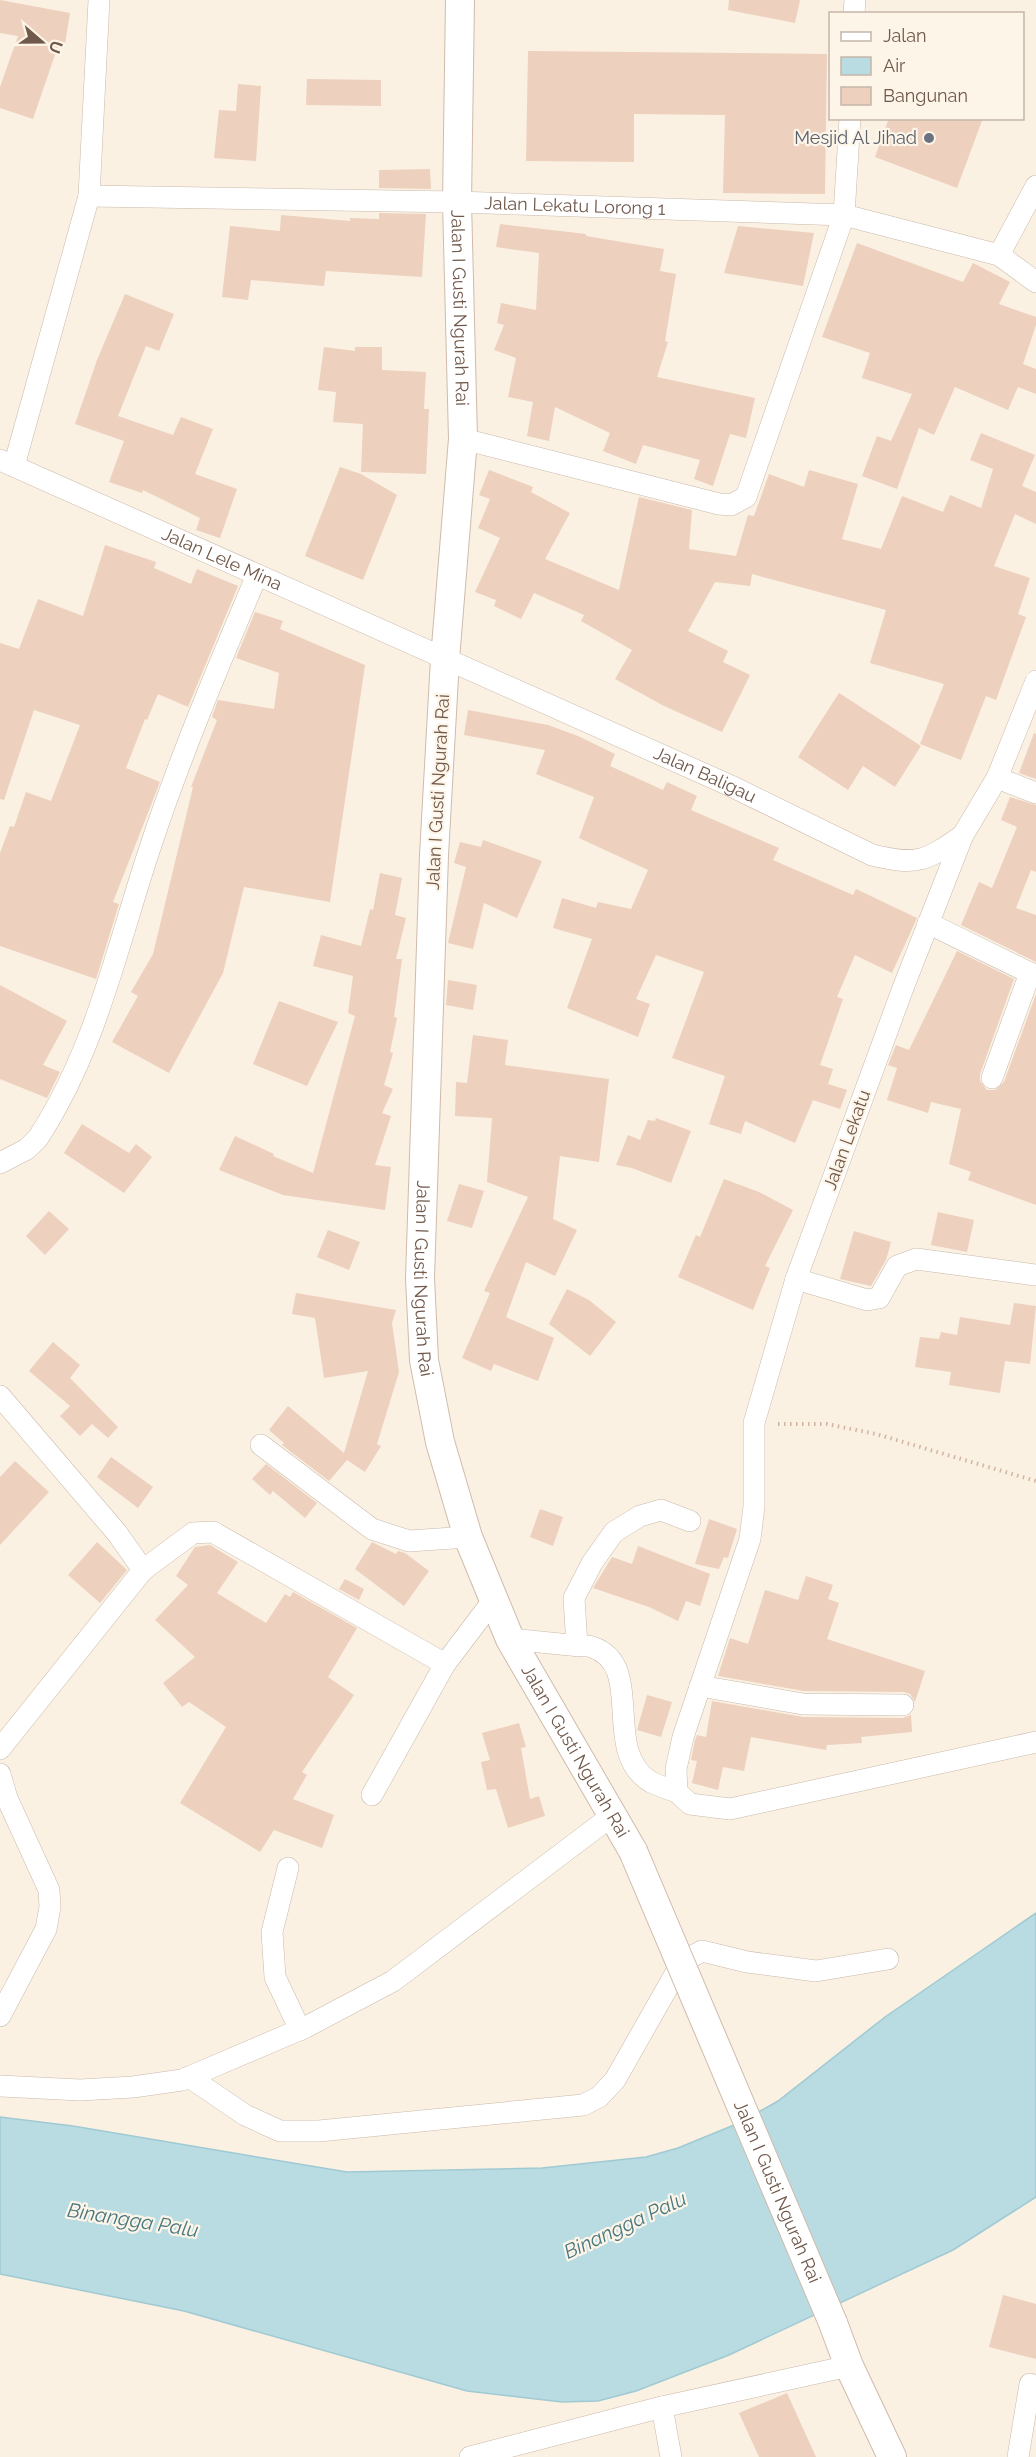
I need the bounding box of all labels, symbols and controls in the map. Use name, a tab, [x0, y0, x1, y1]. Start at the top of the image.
north arrow	[12, 12, 72, 72]
legend	[829, 12, 1024, 120]
text: Jalan	[883, 25, 927, 46]
text: U	[45, 38, 67, 56]
text: Air	[883, 55, 906, 76]
text: Bangunan	[883, 85, 968, 106]
place label: Mesjid Al Jihad	[794, 127, 917, 148]
marker: Mesjid Al Jihad	[922, 131, 936, 145]
street label: Jalan Lekatu Lorong 1	[484, 192, 666, 219]
street label: Jalan I Gusti Ngurah Rai	[447, 210, 473, 406]
street label: Jalan Lele Mina	[159, 523, 285, 594]
street label: Jalan I Gusti Ngurah Rai	[422, 694, 453, 890]
street label: Jalan Baligau	[651, 742, 760, 807]
street label: Jalan Lekatu	[819, 1087, 874, 1193]
street label: Jalan I Gusti Ngurah Rai	[410, 1180, 438, 1378]
street label: Jalan I Gusti Ngurah Rai	[517, 1661, 634, 1841]
street label: Jalan I Gusti Ngurah Rai	[730, 2097, 826, 2286]
water label: Binangga Palu	[560, 2186, 690, 2264]
water label: Binangga Palu	[66, 2198, 200, 2242]

